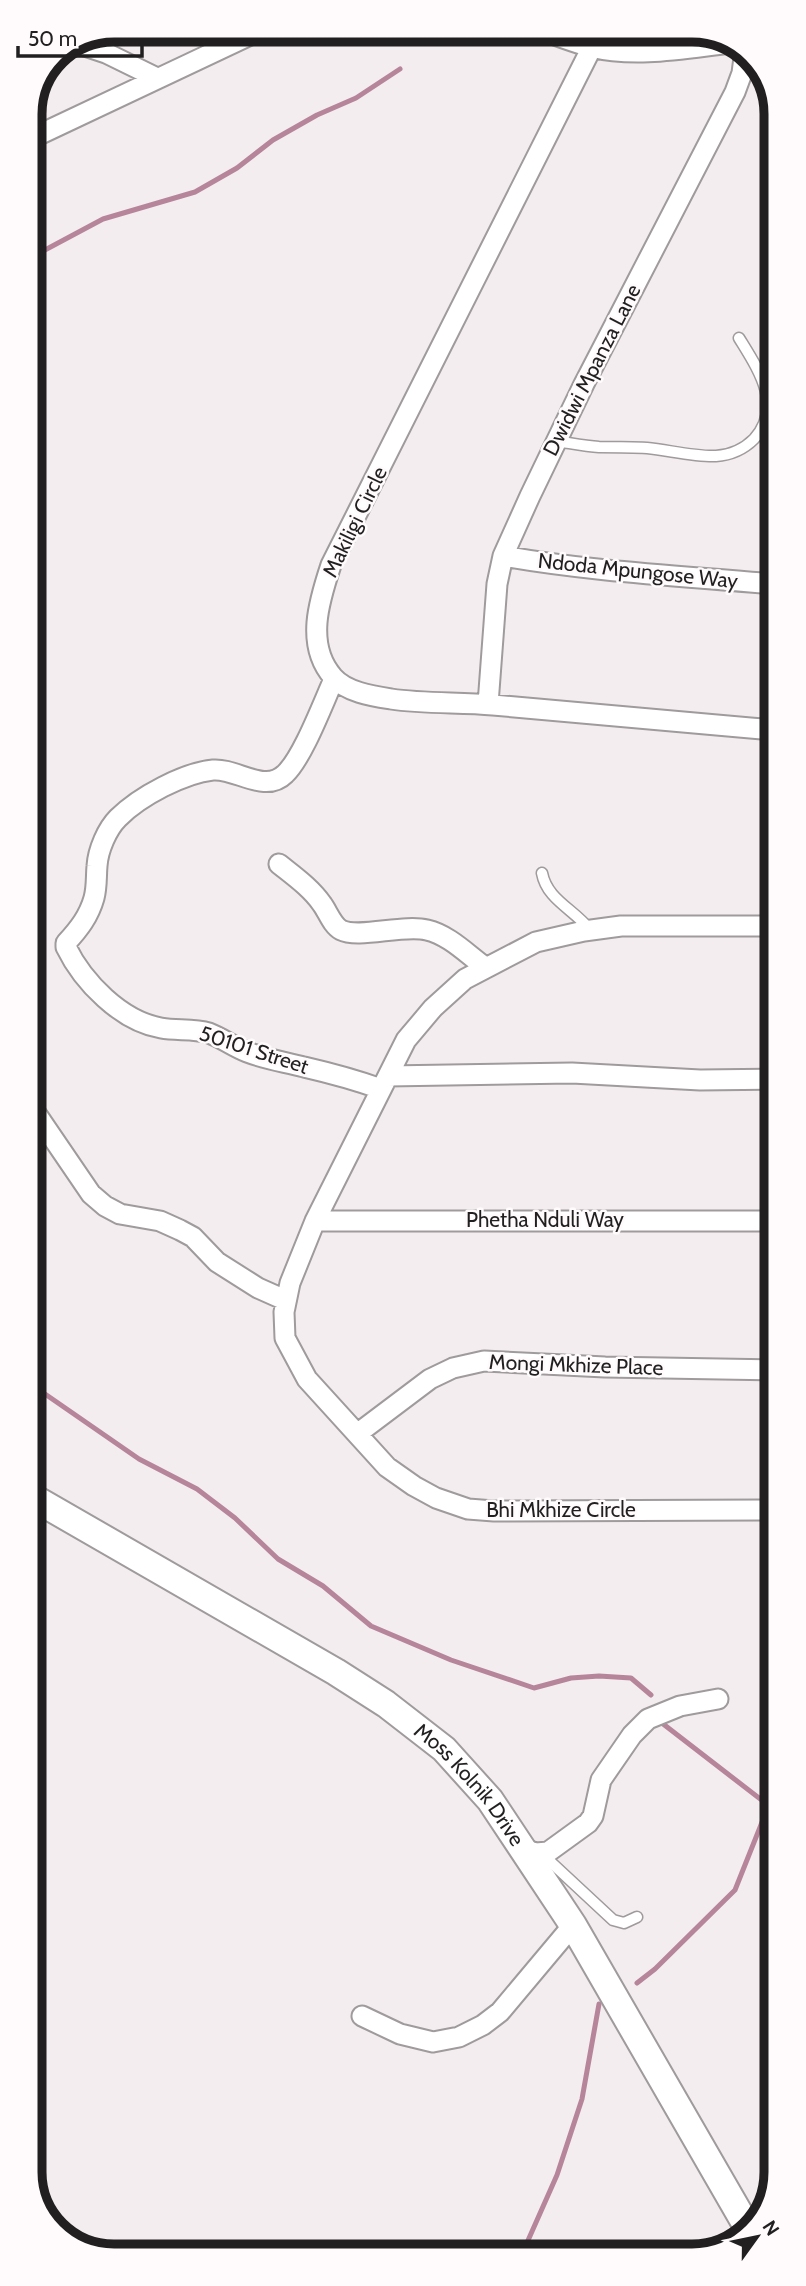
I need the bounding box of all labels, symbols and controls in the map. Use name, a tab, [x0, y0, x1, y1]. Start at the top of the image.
scale bar	[18, 14, 142, 58]
text: 50 m	[28, 26, 77, 51]
street label: Dwidwi Mpanza Lane	[537, 280, 646, 460]
street label: Makiligi Circle	[317, 462, 392, 581]
street label: Ndoda Mpungose Way	[537, 548, 740, 593]
street label: 50101 Street	[197, 1020, 312, 1079]
street label: Phetha Nduli Way	[466, 1207, 624, 1232]
street label: Mongi Mkhize Place	[488, 1349, 664, 1380]
street label: Bhi Mkhize Circle	[486, 1497, 636, 1522]
street label: Moss Kolnik Drive	[409, 1718, 530, 1851]
north arrow	[722, 2202, 792, 2272]
text: N	[758, 2216, 784, 2240]

